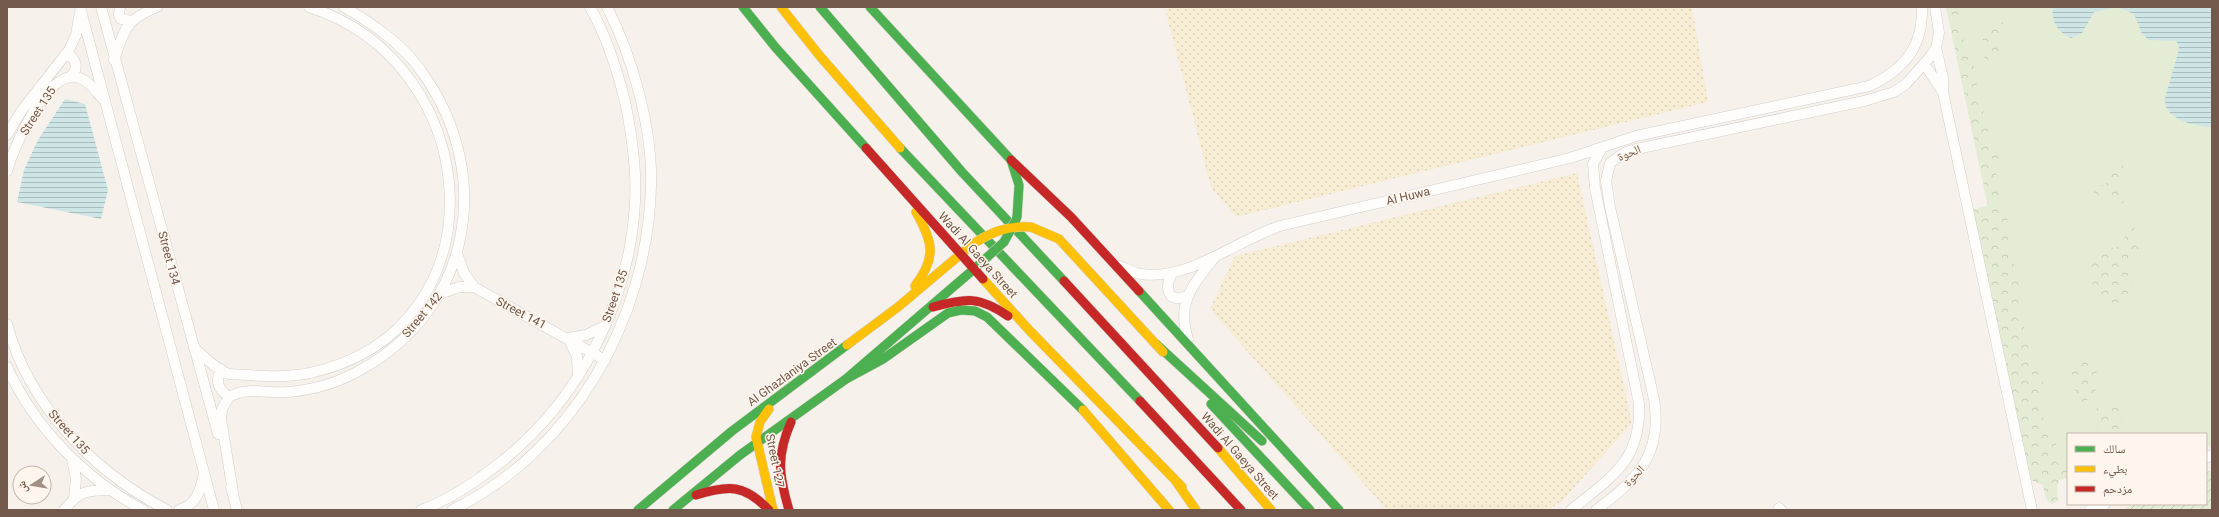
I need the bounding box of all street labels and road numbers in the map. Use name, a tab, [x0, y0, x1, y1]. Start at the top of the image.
street label: Street 135	[17, 84, 59, 138]
street label: الحوة	[1615, 142, 1643, 164]
street label: Al Huwa	[1385, 184, 1431, 208]
street label: Wadi Al Gaeya Street	[936, 209, 1020, 301]
street label: Street 134	[155, 230, 183, 287]
street label: Street 135	[599, 268, 631, 324]
street label: Street 142	[399, 289, 445, 341]
street label: Street 141	[493, 294, 549, 332]
street label: Al Ghazlaniya Street	[745, 335, 839, 409]
street label: Street 135	[45, 407, 93, 457]
street label: Wadi Al Gaeya Street	[1198, 409, 1282, 503]
street label: Street 127	[763, 433, 787, 490]
street label: الحوة	[1621, 462, 1647, 490]

